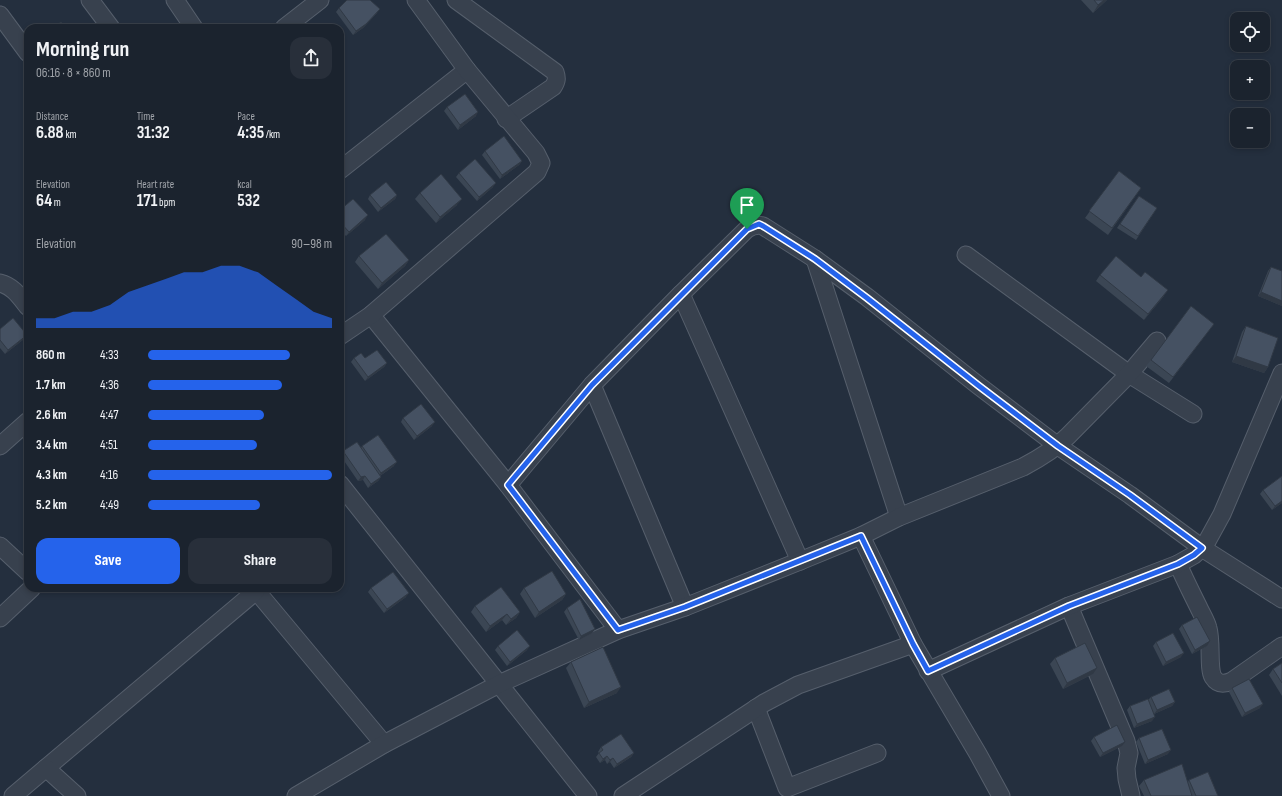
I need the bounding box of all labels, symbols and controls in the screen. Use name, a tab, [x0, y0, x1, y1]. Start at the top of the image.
map controls	[1230, 12, 1270, 148]
button: locate	[1230, 12, 1270, 52]
text: Morning run	[36, 36, 129, 63]
button: share	[290, 37, 332, 79]
button: +	[1230, 60, 1270, 100]
text: 06:16 · 8 × 860 m	[36, 65, 111, 81]
button: −	[1230, 108, 1270, 148]
text: Distance	[36, 110, 68, 123]
text: Time	[137, 110, 155, 123]
text: Pace	[237, 110, 255, 123]
text: 6.88	[36, 123, 64, 143]
text: 31:32	[137, 123, 170, 143]
text: 4:35	[237, 123, 264, 143]
text: km	[64, 128, 77, 141]
text: /km	[264, 128, 280, 141]
text: Elevation	[36, 178, 70, 191]
text: Heart rate	[137, 178, 174, 191]
text: kcal	[237, 178, 252, 191]
pin	[730, 188, 764, 229]
text: 64	[36, 191, 52, 211]
text: 171	[137, 191, 157, 211]
text: 532	[237, 191, 260, 211]
icon: arrive	[736, 194, 758, 216]
text: m	[52, 196, 61, 209]
text: bpm	[157, 196, 175, 209]
text: Elevation	[36, 236, 76, 252]
text: 90–98 m	[291, 236, 332, 252]
text: 860 m	[36, 347, 65, 363]
text: 4:33	[100, 347, 119, 363]
text: 1.7 km	[36, 377, 66, 393]
text: 4:36	[100, 377, 119, 393]
text: 2.6 km	[36, 407, 67, 423]
text: 4:47	[100, 407, 118, 423]
text: 3.4 km	[36, 437, 67, 453]
text: 4:51	[100, 437, 118, 453]
text: 4.3 km	[36, 467, 67, 483]
text: 4:16	[100, 467, 118, 483]
text: 5.2 km	[36, 497, 67, 513]
text: 4:49	[100, 497, 119, 513]
button: Save	[36, 538, 180, 584]
button: Share	[188, 538, 332, 584]

